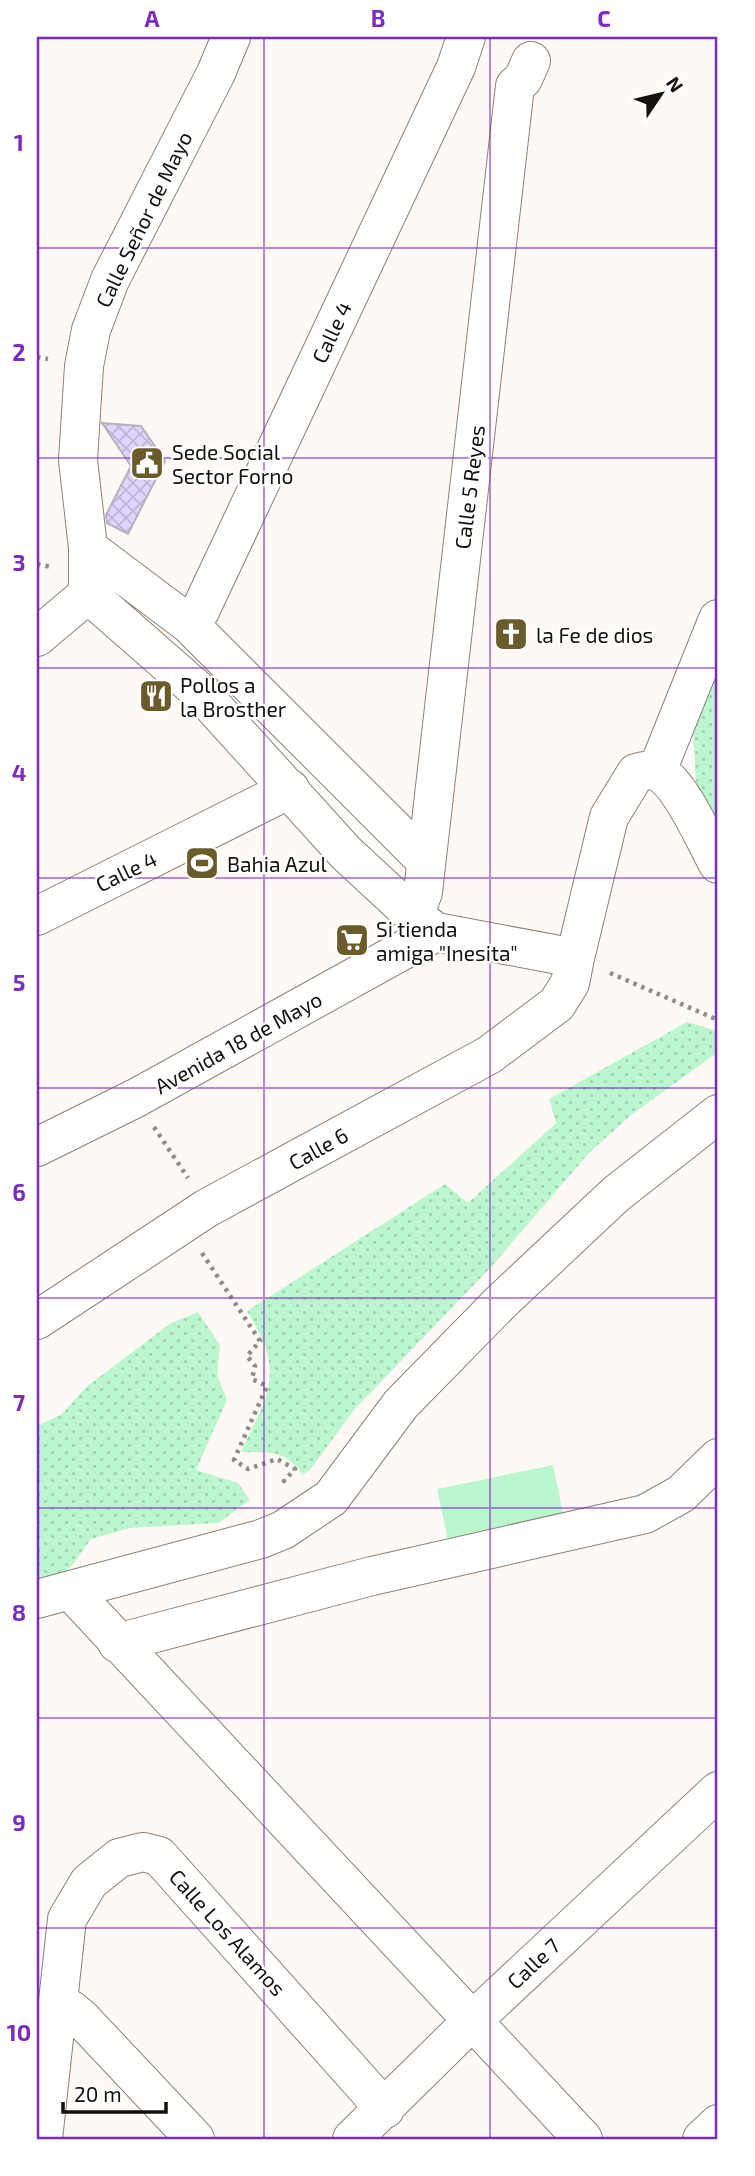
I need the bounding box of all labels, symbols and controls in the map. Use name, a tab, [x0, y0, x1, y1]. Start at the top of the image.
text: A	[144, 4, 160, 32]
text: B	[371, 4, 385, 32]
text: C	[597, 4, 611, 32]
north arrow	[626, 60, 696, 130]
text: N	[662, 72, 689, 96]
street label: Calle Señor de Mayo	[90, 127, 196, 311]
text: 1	[14, 128, 24, 156]
street label: Calle 4	[306, 297, 356, 367]
text: 2	[12, 338, 26, 366]
street label: Calle 5 Reyes	[449, 423, 489, 551]
place label: Sede Social Sector Forno	[172, 439, 293, 488]
public building icon: Sede Social Sector Forno	[128, 444, 166, 482]
text: 3	[12, 548, 26, 576]
church icon: la Fe de dios	[492, 615, 530, 653]
place label: la Fe de dios	[536, 622, 653, 647]
place label: Pollos a la Brosther	[180, 672, 287, 721]
restaurant icon: Pollos a la Brosther	[137, 677, 175, 715]
text: 4	[12, 758, 26, 786]
sports icon: Bahia Azul	[183, 844, 221, 882]
street label: Calle 4	[91, 846, 161, 896]
place label: Bahia Azul	[227, 851, 327, 876]
place label: Si tienda amiga "Inesita"	[376, 916, 518, 965]
supermarket icon: Si tienda amiga "Inesita"	[333, 921, 371, 959]
text: 5	[13, 968, 25, 996]
street label: Avenida 18 de Mayo	[150, 986, 326, 1098]
street label: Calle 6	[284, 1122, 352, 1174]
text: 6	[12, 1178, 26, 1206]
text: 7	[13, 1388, 25, 1416]
text: 8	[12, 1598, 26, 1626]
text: 9	[12, 1808, 26, 1836]
street label: Calle Los Alamos	[165, 1864, 291, 2000]
street label: Calle 7	[502, 1932, 565, 1994]
text: 10	[7, 2018, 31, 2046]
scale bar	[63, 2071, 166, 2115]
text: 20 m	[74, 2081, 122, 2106]

